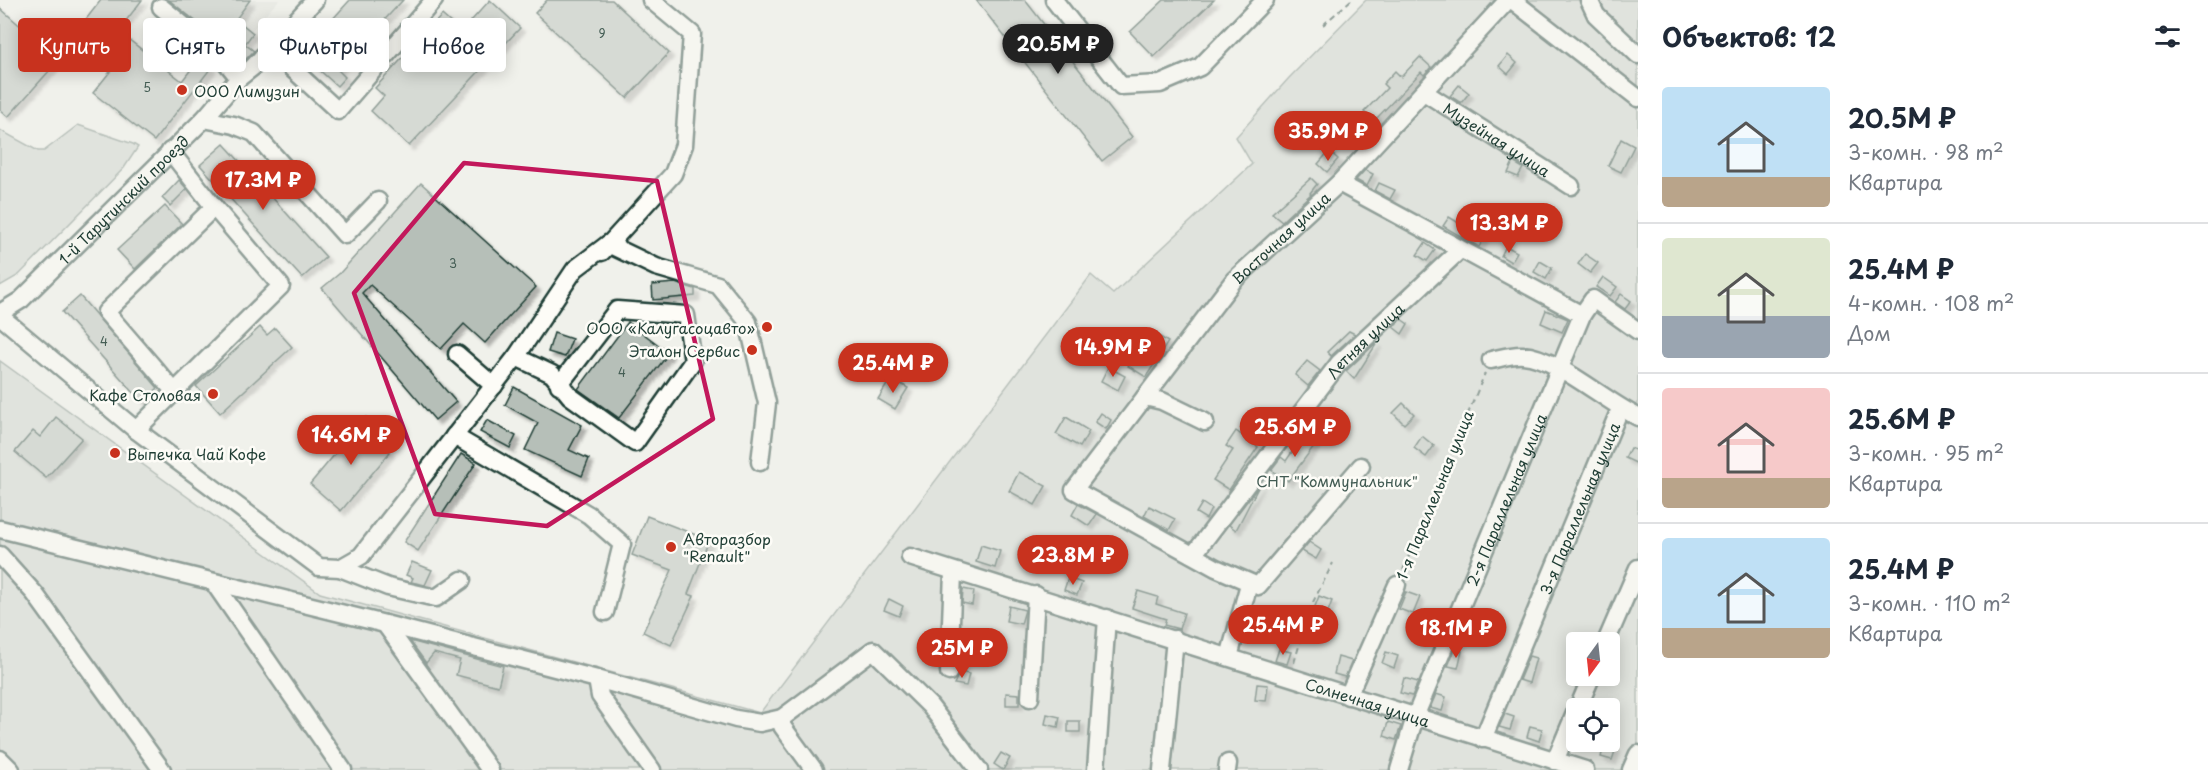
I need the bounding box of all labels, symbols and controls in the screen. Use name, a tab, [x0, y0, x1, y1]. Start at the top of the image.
text: Объектов: 12	[1662, 17, 1836, 56]
chip: Купить	[18, 18, 131, 72]
chip: Снять	[143, 18, 246, 72]
chip: Фильтры	[258, 18, 389, 72]
chip: Новое	[401, 18, 506, 72]
icon: filters	[2151, 20, 2184, 53]
house number: 9	[598, 24, 606, 42]
pin: 20.5M ₽	[1003, 24, 1113, 75]
text: 20.5M ₽	[1016, 28, 1100, 58]
house number: 5	[143, 78, 151, 96]
place label: ООО Лимузин	[194, 79, 300, 102]
marker: ООО Лимузин	[175, 83, 189, 97]
street label: Музейная улица	[1439, 96, 1556, 182]
text: 20.5M ₽	[1848, 98, 1956, 137]
pin: 35.9M ₽	[1273, 111, 1383, 162]
icon: home	[1710, 111, 1782, 183]
text: 35.9M ₽	[1288, 115, 1368, 145]
street label: 1-й Тарутинский проезд	[52, 129, 193, 269]
text: 3-комн. · 98 m²	[1848, 137, 2004, 167]
pin: 17.3M ₽	[208, 160, 318, 211]
text: 17.3M ₽	[225, 164, 301, 194]
text: Квартира	[1848, 167, 1942, 197]
street label: Восточная улица	[1226, 185, 1335, 289]
pin: 13.3M ₽	[1454, 203, 1564, 254]
text: 13.3M ₽	[1470, 207, 1548, 237]
text: 25.4M ₽	[1848, 249, 1954, 288]
house number: 3	[449, 254, 457, 272]
icon: home	[1710, 262, 1782, 334]
text: 4-комн. · 108 m²	[1848, 288, 2014, 318]
street label: Летняя улица	[1320, 296, 1409, 383]
place label: ООО «Калугасоцавто»	[586, 316, 755, 339]
text: Дом	[1848, 318, 1891, 348]
marker: ООО «Калугасоцавто»	[760, 320, 774, 334]
pin: 14.9M ₽	[1058, 327, 1168, 378]
text: 14.9M ₽	[1075, 331, 1151, 361]
house number: 4	[100, 332, 108, 350]
place label: Эталон Сервис	[629, 339, 740, 362]
marker: Эталон Сервис	[745, 343, 759, 357]
pin: 25.4M ₽	[838, 343, 948, 394]
text: 25.4M ₽	[852, 347, 934, 377]
house number: 4	[618, 363, 626, 381]
place label: Кафе Столовая	[89, 383, 201, 406]
marker: Кафе Столовая	[206, 387, 220, 401]
text: 25.6M ₽	[1848, 399, 1955, 438]
street label: 1-я Параллельная улица	[1389, 406, 1479, 583]
pin: 25.6M ₽	[1240, 407, 1350, 458]
street label: 2-я Параллельная улица	[1459, 409, 1552, 589]
text: 25.6M ₽	[1254, 411, 1336, 441]
icon: home	[1710, 412, 1782, 484]
pin: 14.6M ₽	[296, 415, 406, 466]
street label: 3-я Параллельная улица	[1533, 418, 1625, 598]
text: 14.6M ₽	[311, 419, 391, 449]
text: 3-комн. · 95 m²	[1848, 438, 2004, 468]
place label: Выпечка Чай Кофе	[127, 442, 266, 465]
marker: Выпечка Чай Кофе	[108, 446, 122, 460]
text: Квартира	[1848, 468, 1942, 498]
park label: СНТ "Коммунальник"	[1256, 469, 1418, 492]
place label: Авторазбор "Renault"	[683, 527, 771, 567]
pin: 23.8M ₽	[1018, 535, 1128, 586]
text: 23.8M ₽	[1031, 539, 1115, 569]
marker: Авторазбор "Renault"	[664, 540, 678, 554]
text: 25.4M ₽	[1848, 549, 1954, 588]
icon: home	[1710, 562, 1782, 634]
text: 3-комн. · 110 m²	[1848, 588, 2011, 618]
pin: 25.4M ₽	[1228, 605, 1338, 656]
pin: 18.1M ₽	[1401, 608, 1511, 659]
text: 25.4M ₽	[1242, 609, 1324, 639]
text: 18.1M ₽	[1419, 612, 1493, 642]
text: Квартира	[1848, 618, 1942, 648]
pin: 25M ₽	[920, 628, 1004, 679]
text: 25M ₽	[931, 632, 993, 662]
north arrow	[1566, 632, 1620, 686]
map controls	[1566, 632, 1620, 752]
street label: Солнечная улица	[1303, 671, 1433, 732]
button: locate	[1566, 698, 1620, 752]

